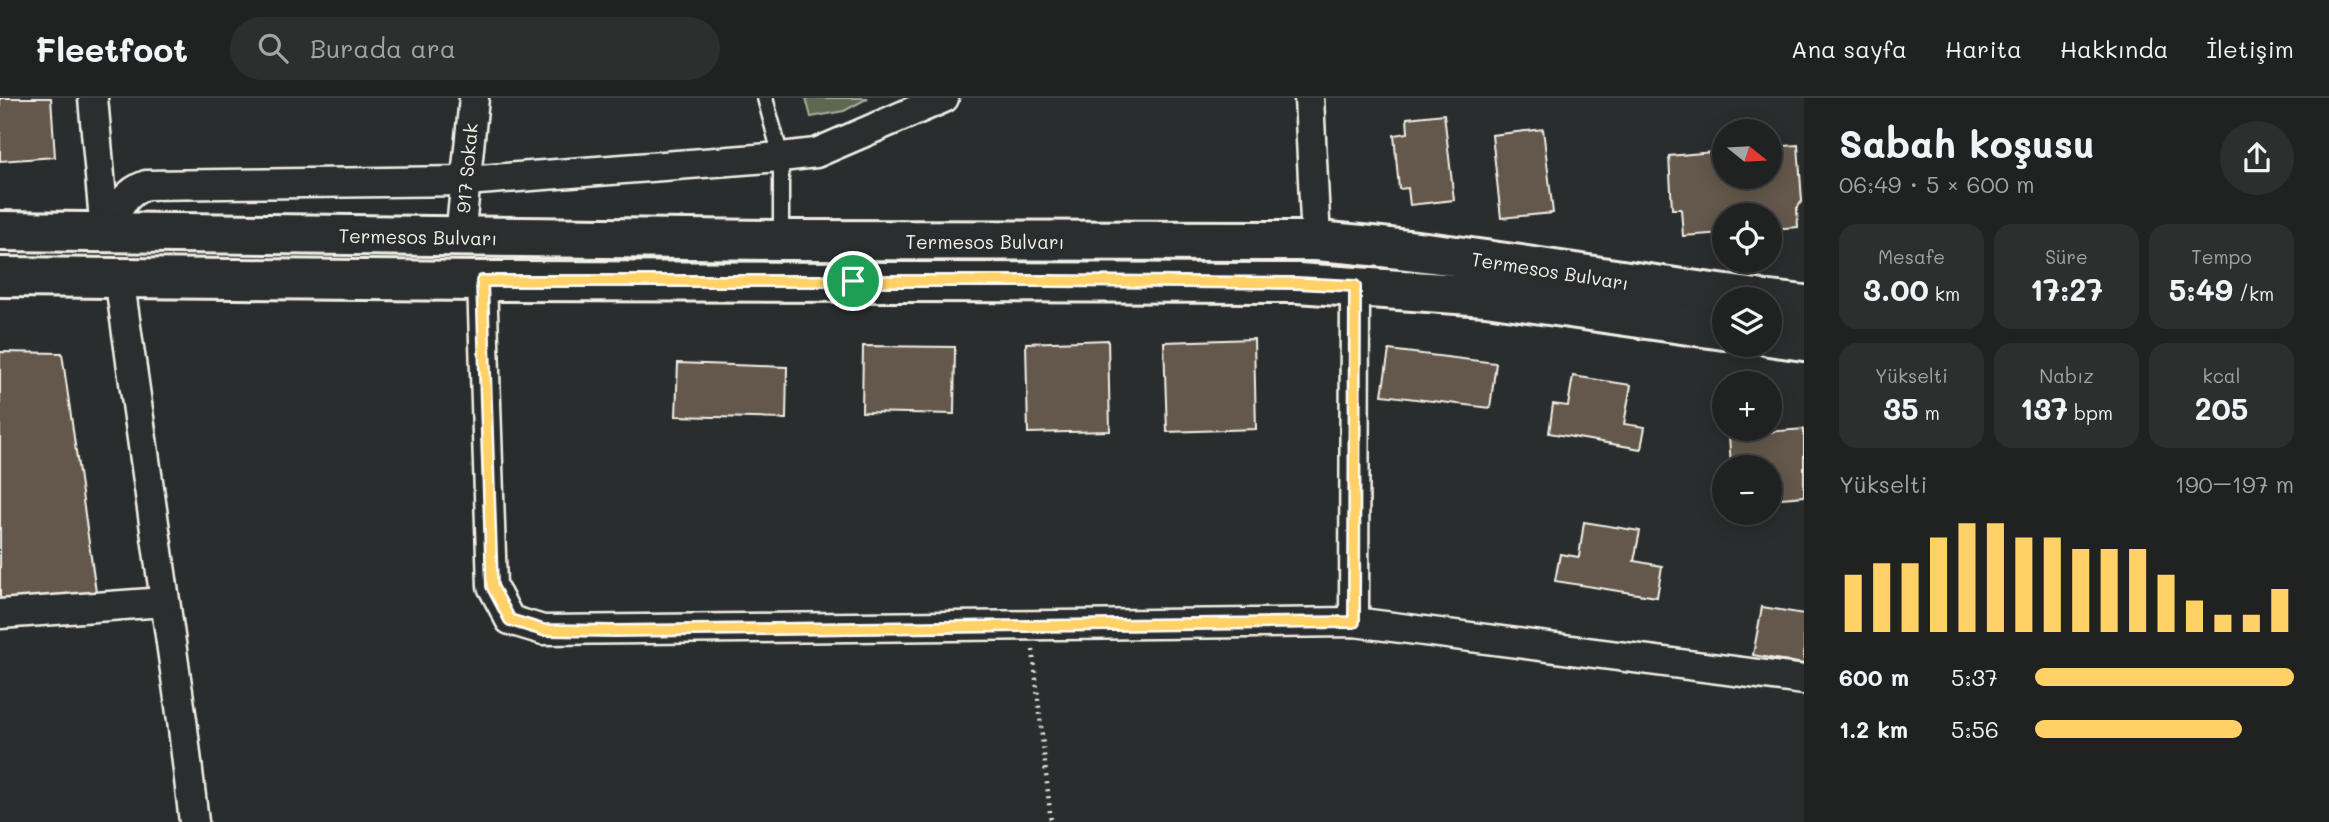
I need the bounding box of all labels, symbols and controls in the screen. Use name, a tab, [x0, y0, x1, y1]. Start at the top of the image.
search box	[230, 17, 720, 80]
text: Fleetfoot	[35, 27, 188, 70]
icon: search	[254, 29, 292, 67]
text: Burada ara	[310, 31, 456, 65]
text: Ana sayfa	[1791, 33, 1907, 64]
text: Harita	[1945, 33, 2022, 64]
text: Hakkında	[2060, 33, 2169, 64]
text: İletişim	[2207, 33, 2294, 64]
text: Sabah koşusu	[1839, 118, 2095, 168]
north arrow	[1712, 119, 1782, 189]
map controls	[1712, 119, 1782, 525]
button: share	[2220, 121, 2294, 195]
street label: 917 Sokak	[450, 122, 483, 214]
text: 06:49 · 5 × 600 m	[1839, 169, 2035, 199]
button: locate	[1712, 203, 1782, 273]
street label: Termesos Bulvarı	[338, 223, 498, 250]
street label: Termesos Bulvarı	[906, 229, 1064, 254]
text: Mesafe	[1878, 244, 1945, 269]
text: Süre	[2045, 244, 2088, 269]
text: Tempo	[2191, 244, 2252, 269]
street label: Termesos Bulvarı	[1470, 246, 1631, 295]
pin	[823, 251, 883, 311]
icon: arrive	[834, 262, 872, 300]
text: 3.00	[1863, 269, 1929, 309]
text: 17:27	[2030, 269, 2103, 309]
text: 5:49	[2169, 269, 2233, 309]
text: km	[1929, 281, 1960, 306]
text: /km	[2233, 281, 2274, 306]
button: layers	[1712, 287, 1782, 357]
text: Yükselti	[1875, 363, 1948, 388]
text: Nabız	[2039, 363, 2094, 388]
text: kcal	[2203, 363, 2240, 388]
button: +	[1712, 371, 1782, 441]
text: 35	[1883, 388, 1919, 428]
text: 137	[2020, 388, 2068, 428]
text: 205	[2195, 388, 2248, 428]
text: m	[1919, 400, 1940, 425]
text: bpm	[2068, 400, 2113, 425]
button: −	[1712, 455, 1782, 525]
text: Yükselti	[1839, 469, 1927, 499]
text: 190–197 m	[2175, 469, 2294, 499]
text: 600 m	[1839, 662, 1909, 692]
text: 5:37	[1951, 662, 1998, 692]
text: 1.2 km	[1839, 714, 1908, 744]
text: 5:56	[1951, 714, 1999, 744]

